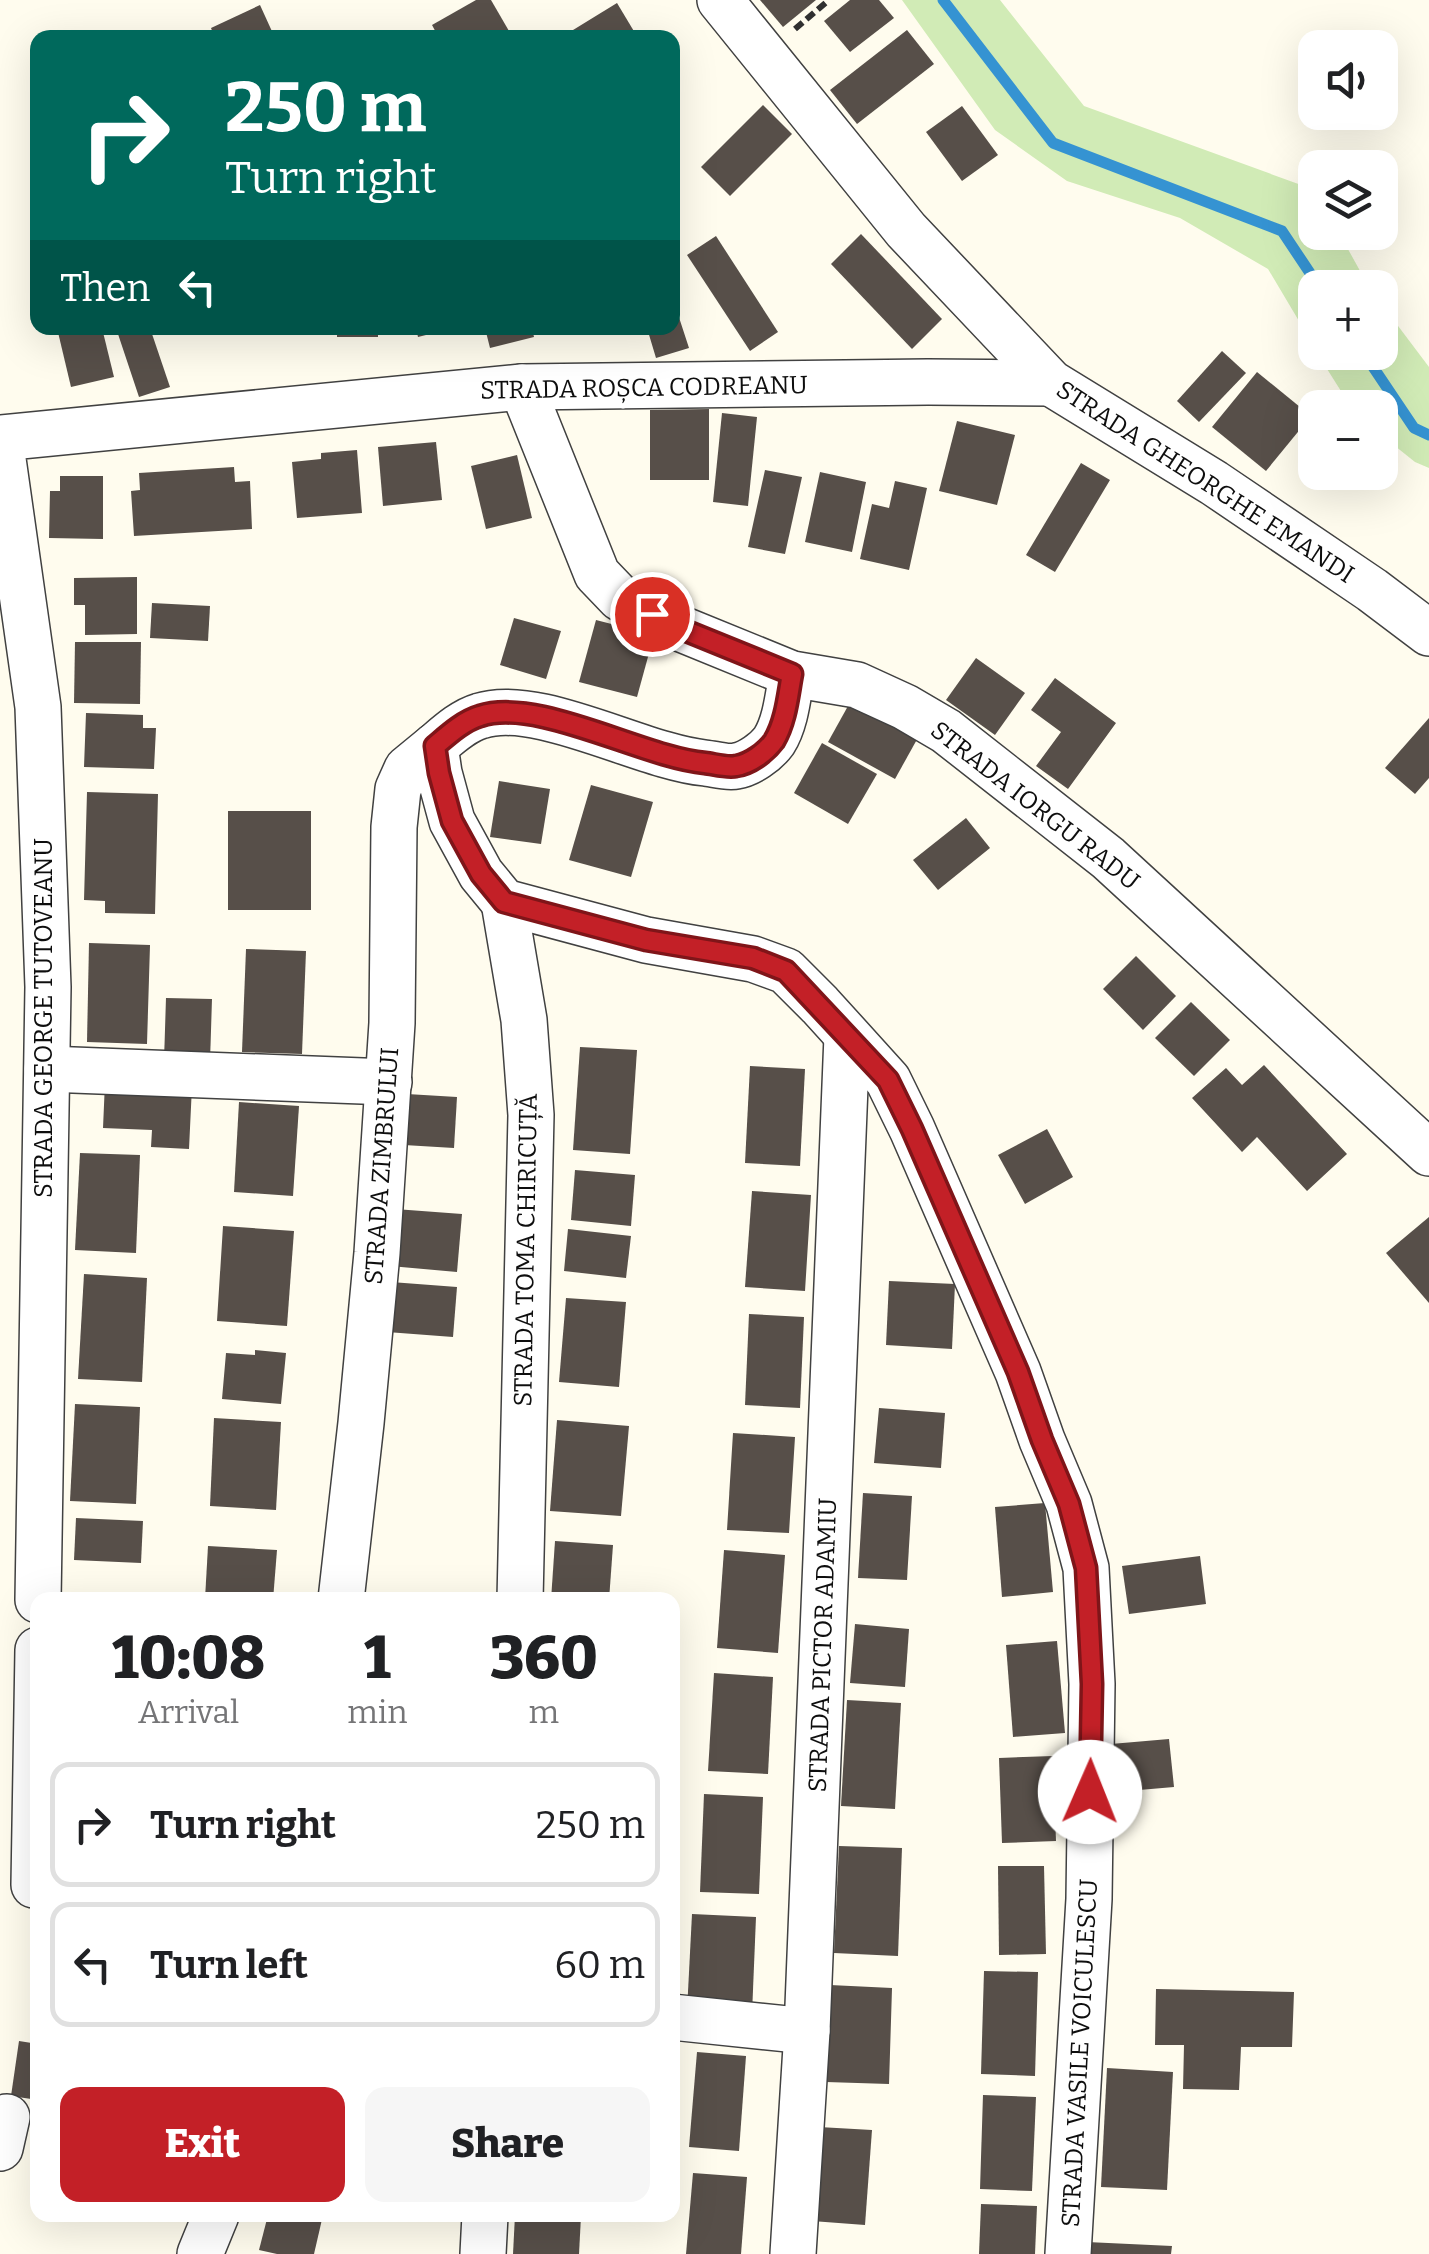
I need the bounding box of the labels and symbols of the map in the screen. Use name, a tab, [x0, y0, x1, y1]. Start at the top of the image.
street label: STRADA ROȘCA CODREANU	[480, 370, 808, 406]
street label: STRADA GHEORGHE EMANDI	[1051, 374, 1359, 590]
pin	[610, 572, 695, 657]
street label: STRADA IORGU RADU	[925, 715, 1146, 897]
street label: STRADA GEORGE TUTOVEANU	[29, 838, 59, 1198]
street label: STRADA ZIMBRULUI	[359, 1046, 405, 1286]
street label: STRADA TOMA CHIRICUȚĂ	[507, 1093, 545, 1407]
street label: STRADA PICTOR ADAMIU	[803, 1497, 843, 1793]
position arrow	[1038, 1740, 1142, 1844]
street label: STRADA VASILE VOICULESCU	[1056, 1878, 1104, 2228]

